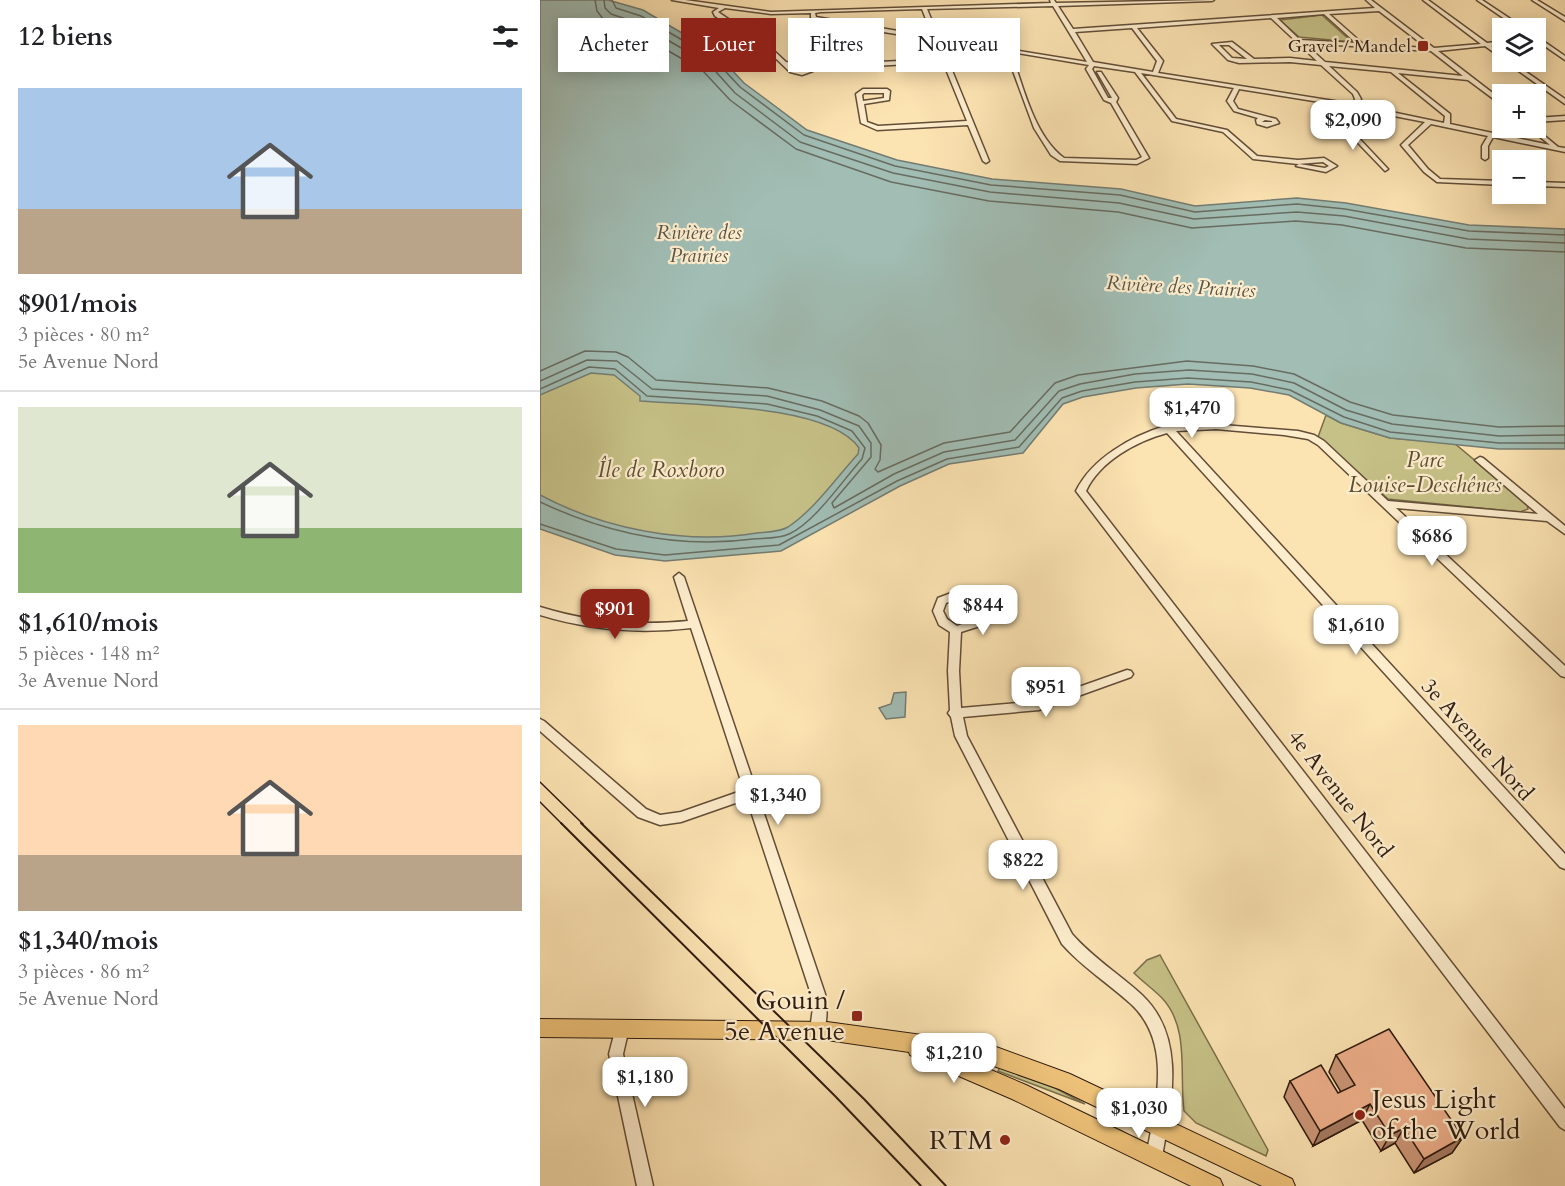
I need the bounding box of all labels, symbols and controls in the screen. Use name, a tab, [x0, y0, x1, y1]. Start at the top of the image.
chip: Acheter	[558, 18, 669, 72]
chip: Louer	[681, 18, 776, 72]
chip: Filtres	[788, 18, 884, 72]
chip: Nouveau	[896, 18, 1020, 72]
map controls	[1492, 18, 1546, 204]
button: layers	[1492, 18, 1546, 72]
text: 12 biens	[18, 19, 113, 54]
icon: filters	[489, 20, 522, 53]
place label: Gravel / Mandel	[1288, 34, 1411, 59]
marker: Gravel / Mandel	[1416, 39, 1430, 53]
button: +	[1492, 84, 1546, 138]
pin: $2,090	[1304, 100, 1402, 151]
text: $2,090	[1324, 106, 1382, 133]
icon: home	[216, 127, 324, 235]
button: −	[1492, 150, 1546, 204]
water label: Rivière des Prairies	[656, 219, 742, 269]
water label: Rivière des Prairies	[1106, 269, 1257, 304]
text: $901/mois	[18, 286, 137, 321]
text: 3 pièces · 80 m²	[18, 321, 149, 348]
text: 5e Avenue Nord	[18, 348, 159, 375]
pin: $1,470	[1143, 388, 1241, 439]
text: $1,470	[1163, 394, 1221, 421]
park label: Parc Louise-Deschênes	[1348, 445, 1502, 500]
icon: home	[216, 446, 324, 554]
park label: Île de Roxboro	[598, 455, 724, 485]
pin: $686	[1396, 516, 1468, 567]
text: $686	[1412, 522, 1452, 549]
pin: $844	[947, 585, 1019, 636]
pin: $901	[579, 589, 651, 640]
text: $844	[963, 591, 1003, 618]
text: $901	[595, 595, 635, 622]
text: $1,610/mois	[18, 605, 158, 640]
pin: $1,610	[1307, 605, 1405, 656]
text: $1,610	[1327, 611, 1385, 638]
text: 5 pièces · 148 m²	[18, 640, 159, 667]
text: 3e Avenue Nord	[18, 667, 159, 694]
pin: $951	[1010, 667, 1082, 718]
street label: 3e Avenue Nord	[1414, 672, 1540, 807]
text: $951	[1026, 673, 1066, 700]
street label: 4e Avenue Nord	[1281, 723, 1400, 864]
icon: home	[216, 764, 324, 872]
pin: $1,340	[729, 775, 827, 826]
text: $1,340	[749, 781, 807, 808]
pin: $822	[987, 840, 1059, 891]
text: $822	[1003, 846, 1043, 873]
text: $1,340/mois	[18, 923, 158, 958]
text: 3 pièces · 86 m²	[18, 958, 149, 985]
place label: Gouin / 5e Avenue	[724, 982, 845, 1050]
text: 5e Avenue Nord	[18, 985, 159, 1012]
marker: Gouin / 5e Avenue	[850, 1009, 864, 1023]
pin: $1,210	[905, 1033, 1003, 1084]
text: $1,210	[925, 1039, 983, 1066]
pin: $1,180	[596, 1057, 694, 1108]
text: $1,180	[616, 1063, 674, 1090]
place label: Jesus Light of the World	[1368, 1081, 1521, 1149]
pin: $1,030	[1090, 1088, 1188, 1139]
text: $1,030	[1110, 1094, 1168, 1121]
marker: Jesus Light of the World	[1353, 1108, 1367, 1122]
place label: RTM	[929, 1122, 993, 1159]
marker: RTM	[998, 1133, 1012, 1147]

